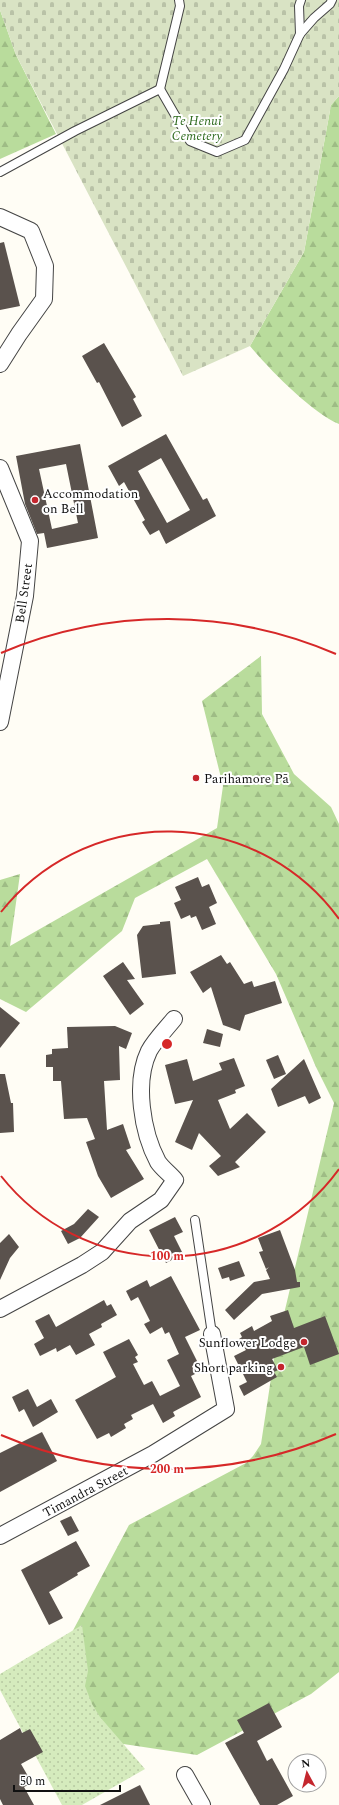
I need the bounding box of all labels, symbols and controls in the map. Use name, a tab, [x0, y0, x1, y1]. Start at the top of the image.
park label: Te Henui Cemetery	[172, 111, 222, 146]
place label: Accommodation on Bell	[43, 484, 139, 519]
marker: Accommodation on Bell	[30, 495, 40, 505]
street label: Bell Street	[10, 562, 38, 624]
place label: Parihamore Pā	[204, 769, 289, 789]
marker: Parihamore Pā	[191, 773, 201, 783]
centre of rings	[160, 1037, 174, 1051]
text: 100 m	[150, 1247, 184, 1266]
place label: Sunflower Lodge	[199, 1333, 296, 1353]
marker: Sunflower Lodge	[299, 1337, 309, 1347]
place label: Short parking	[194, 1358, 273, 1378]
marker: Short parking	[276, 1362, 286, 1372]
text: 200 m	[150, 1460, 184, 1479]
street label: Timandra Street	[39, 1461, 132, 1523]
north arrow	[287, 1753, 327, 1793]
text: N	[300, 1755, 311, 1773]
scale bar	[14, 1767, 120, 1793]
text: 50 m	[20, 1772, 45, 1791]

